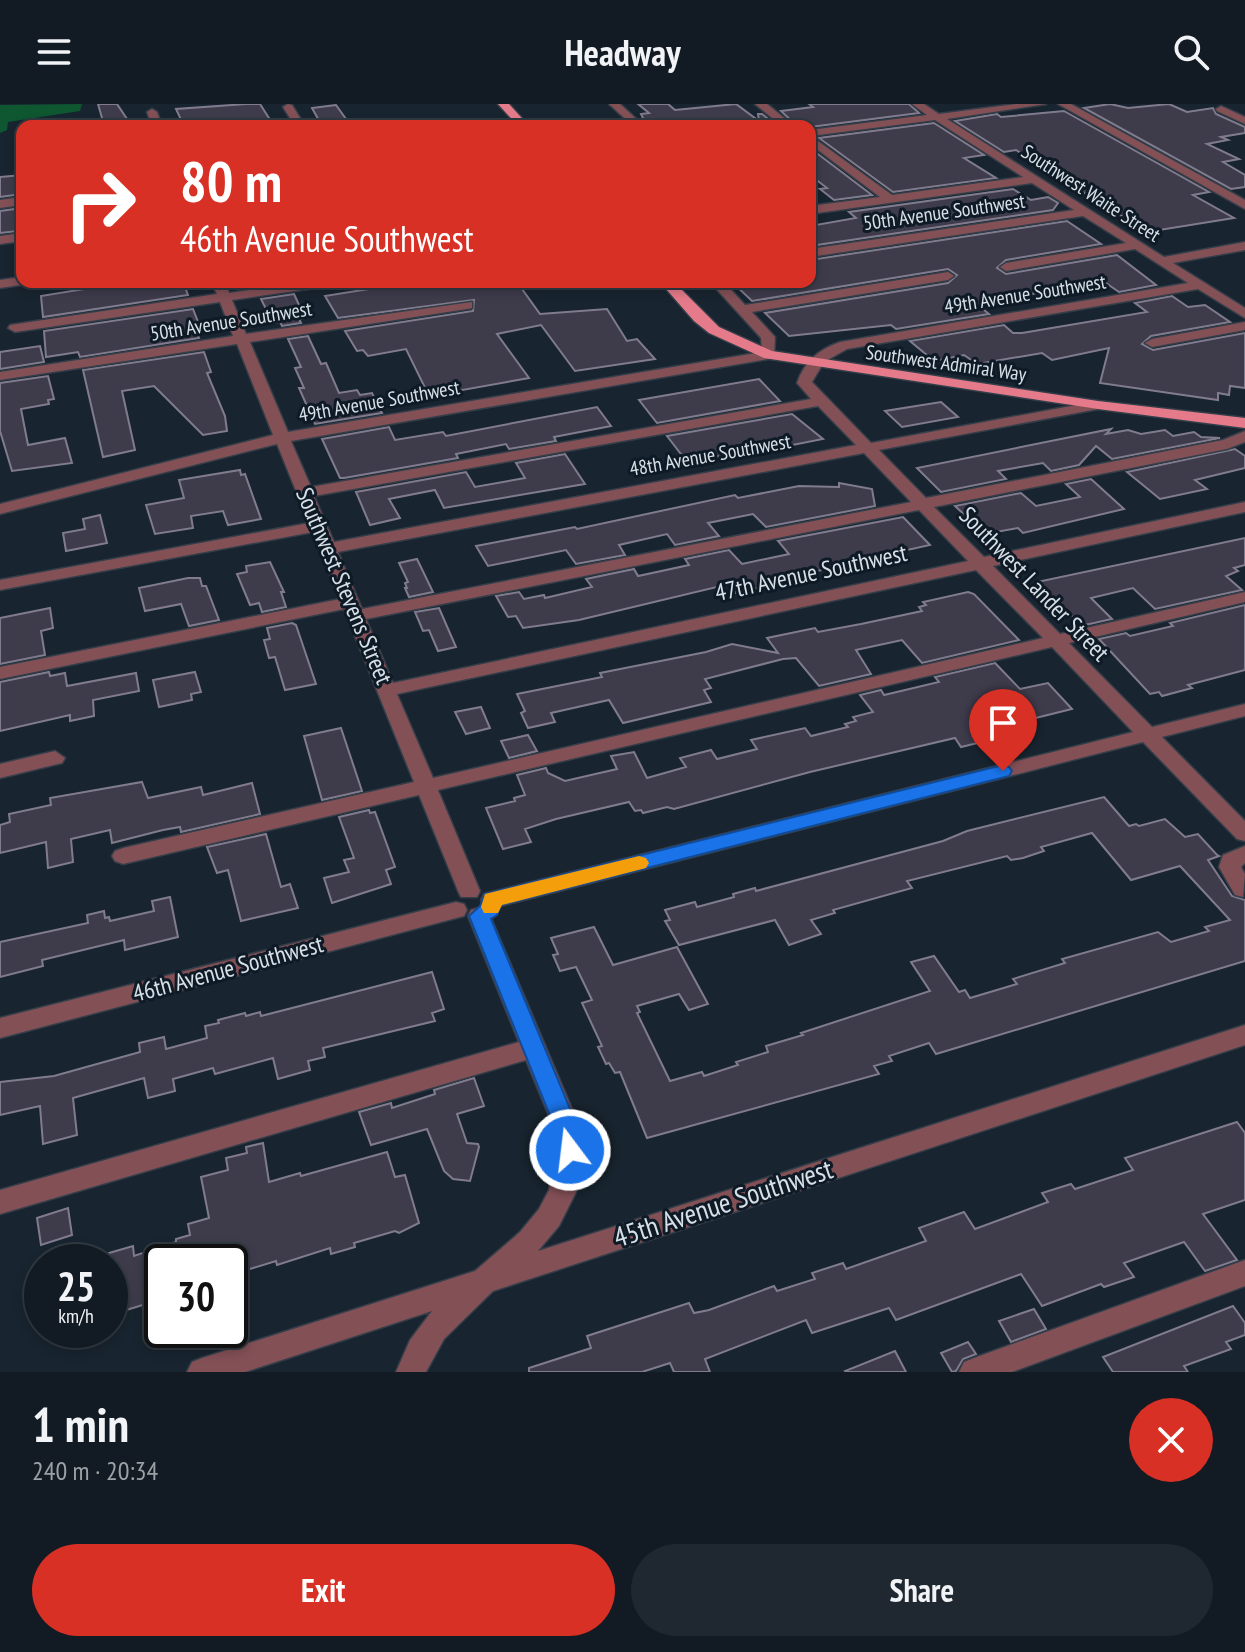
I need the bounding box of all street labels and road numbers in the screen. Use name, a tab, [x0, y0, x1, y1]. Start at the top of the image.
street label: Southwest Waite Street	[1017, 138, 1166, 248]
street label: 50th Avenue Southwest	[861, 188, 1027, 236]
street label: 49th Avenue Southwest	[942, 268, 1108, 320]
street label: 50th Avenue Southwest	[148, 295, 314, 347]
street label: Southwest Admiral Way	[864, 339, 1028, 387]
street label: 49th Avenue Southwest	[296, 374, 462, 428]
street label: 48th Avenue Southwest	[627, 428, 793, 482]
street label: Southwest Stevens Street	[289, 483, 400, 689]
street label: Southwest Lander Street	[953, 500, 1116, 668]
street label: 47th Avenue Southwest	[712, 537, 910, 608]
street label: 46th Avenue Southwest	[129, 928, 327, 1009]
street label: 45th Avenue Southwest	[609, 1150, 837, 1255]

